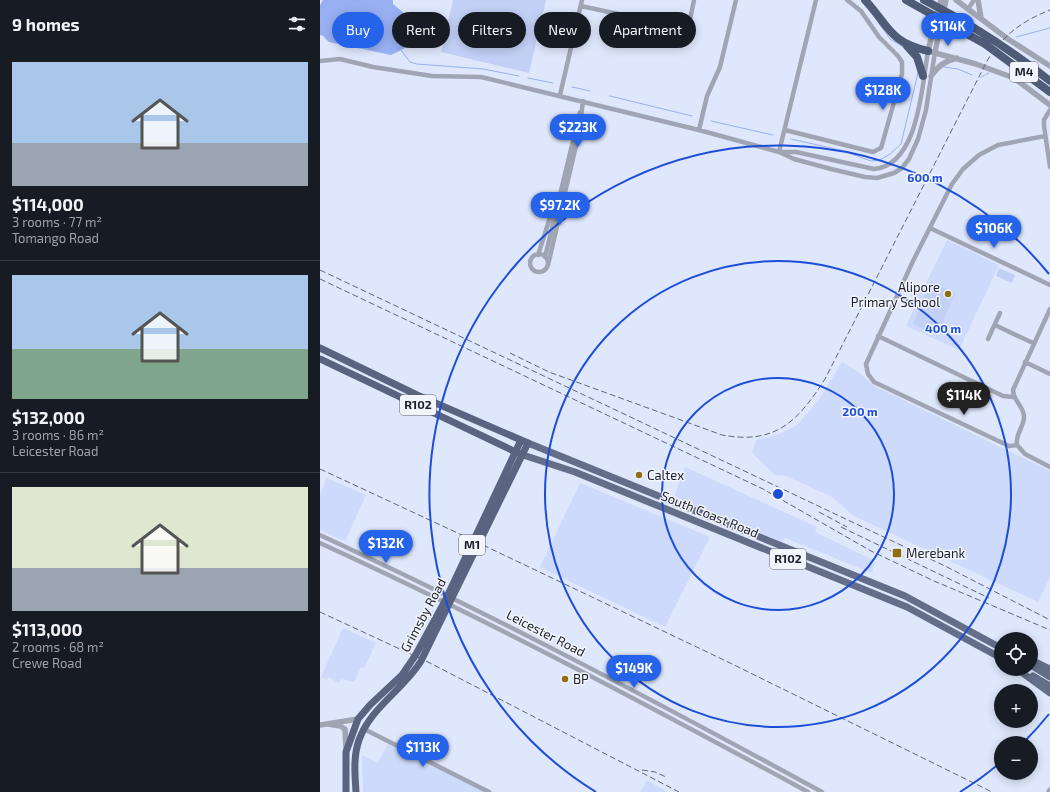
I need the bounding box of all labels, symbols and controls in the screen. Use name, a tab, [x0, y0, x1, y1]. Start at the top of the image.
chip: Buy	[332, 12, 384, 48]
chip: Rent	[392, 12, 450, 48]
chip: Filters	[458, 12, 526, 48]
chip: New	[534, 12, 591, 48]
chip: Apartment	[599, 12, 696, 48]
icon: filters	[286, 13, 308, 35]
pin: $114K	[920, 13, 976, 47]
text: 9 homes	[12, 14, 80, 34]
text: $114K	[930, 18, 966, 34]
road number: M4	[1010, 62, 1038, 82]
pin: $128K	[855, 77, 911, 111]
text: $128K	[864, 82, 902, 98]
icon: home	[124, 88, 196, 160]
pin: $223K	[550, 114, 606, 148]
text: $223K	[559, 119, 597, 135]
text: 600 m	[907, 170, 943, 184]
pin: $97.2K	[527, 192, 593, 226]
text: $114,000	[12, 194, 84, 214]
text: $97.2K	[540, 197, 580, 213]
text: 3 rooms · 77 m²	[12, 214, 102, 230]
pin: $106K	[966, 215, 1022, 249]
text: $106K	[975, 220, 1013, 236]
text: Tomango Road	[12, 230, 99, 246]
place label: Alipore Primary School	[851, 279, 940, 310]
marker: Alipore Primary School	[943, 289, 953, 299]
icon: home	[124, 301, 196, 373]
text: 400 m	[925, 321, 961, 335]
pin: $114K	[936, 382, 992, 416]
text: $114K	[946, 387, 982, 403]
road number: R102	[400, 395, 436, 415]
text: 200 m	[842, 404, 878, 418]
text: $132,000	[12, 407, 85, 427]
text: 3 rooms · 86 m²	[12, 427, 104, 443]
text: Leicester Road	[12, 443, 98, 459]
place label: Caltex	[647, 467, 684, 483]
marker: Caltex	[634, 470, 644, 480]
street label: South Coast Road	[659, 487, 761, 541]
centre of rings	[771, 487, 785, 501]
icon: home	[124, 513, 196, 585]
pin: $132K	[358, 530, 414, 564]
text: $132K	[368, 535, 404, 551]
road number: M1	[459, 535, 485, 555]
place label: Merebank	[906, 545, 966, 561]
marker: Merebank	[891, 547, 903, 559]
road number: R102	[770, 549, 806, 569]
street label: Grimsby Road	[397, 575, 449, 655]
street label: Leicester Road	[504, 606, 588, 660]
text: $113,000	[12, 619, 82, 639]
map controls	[994, 632, 1038, 780]
button: locate	[994, 632, 1038, 676]
text: 2 rooms · 68 m²	[12, 639, 104, 655]
text: Crewe Road	[12, 655, 82, 671]
pin: $149K	[606, 655, 662, 689]
text: $149K	[615, 660, 653, 676]
place label: BP	[573, 671, 589, 687]
marker: BP	[560, 674, 570, 684]
button: +	[994, 684, 1038, 728]
pin: $113K	[395, 734, 451, 768]
button: −	[994, 736, 1038, 780]
text: $113K	[406, 739, 440, 755]

